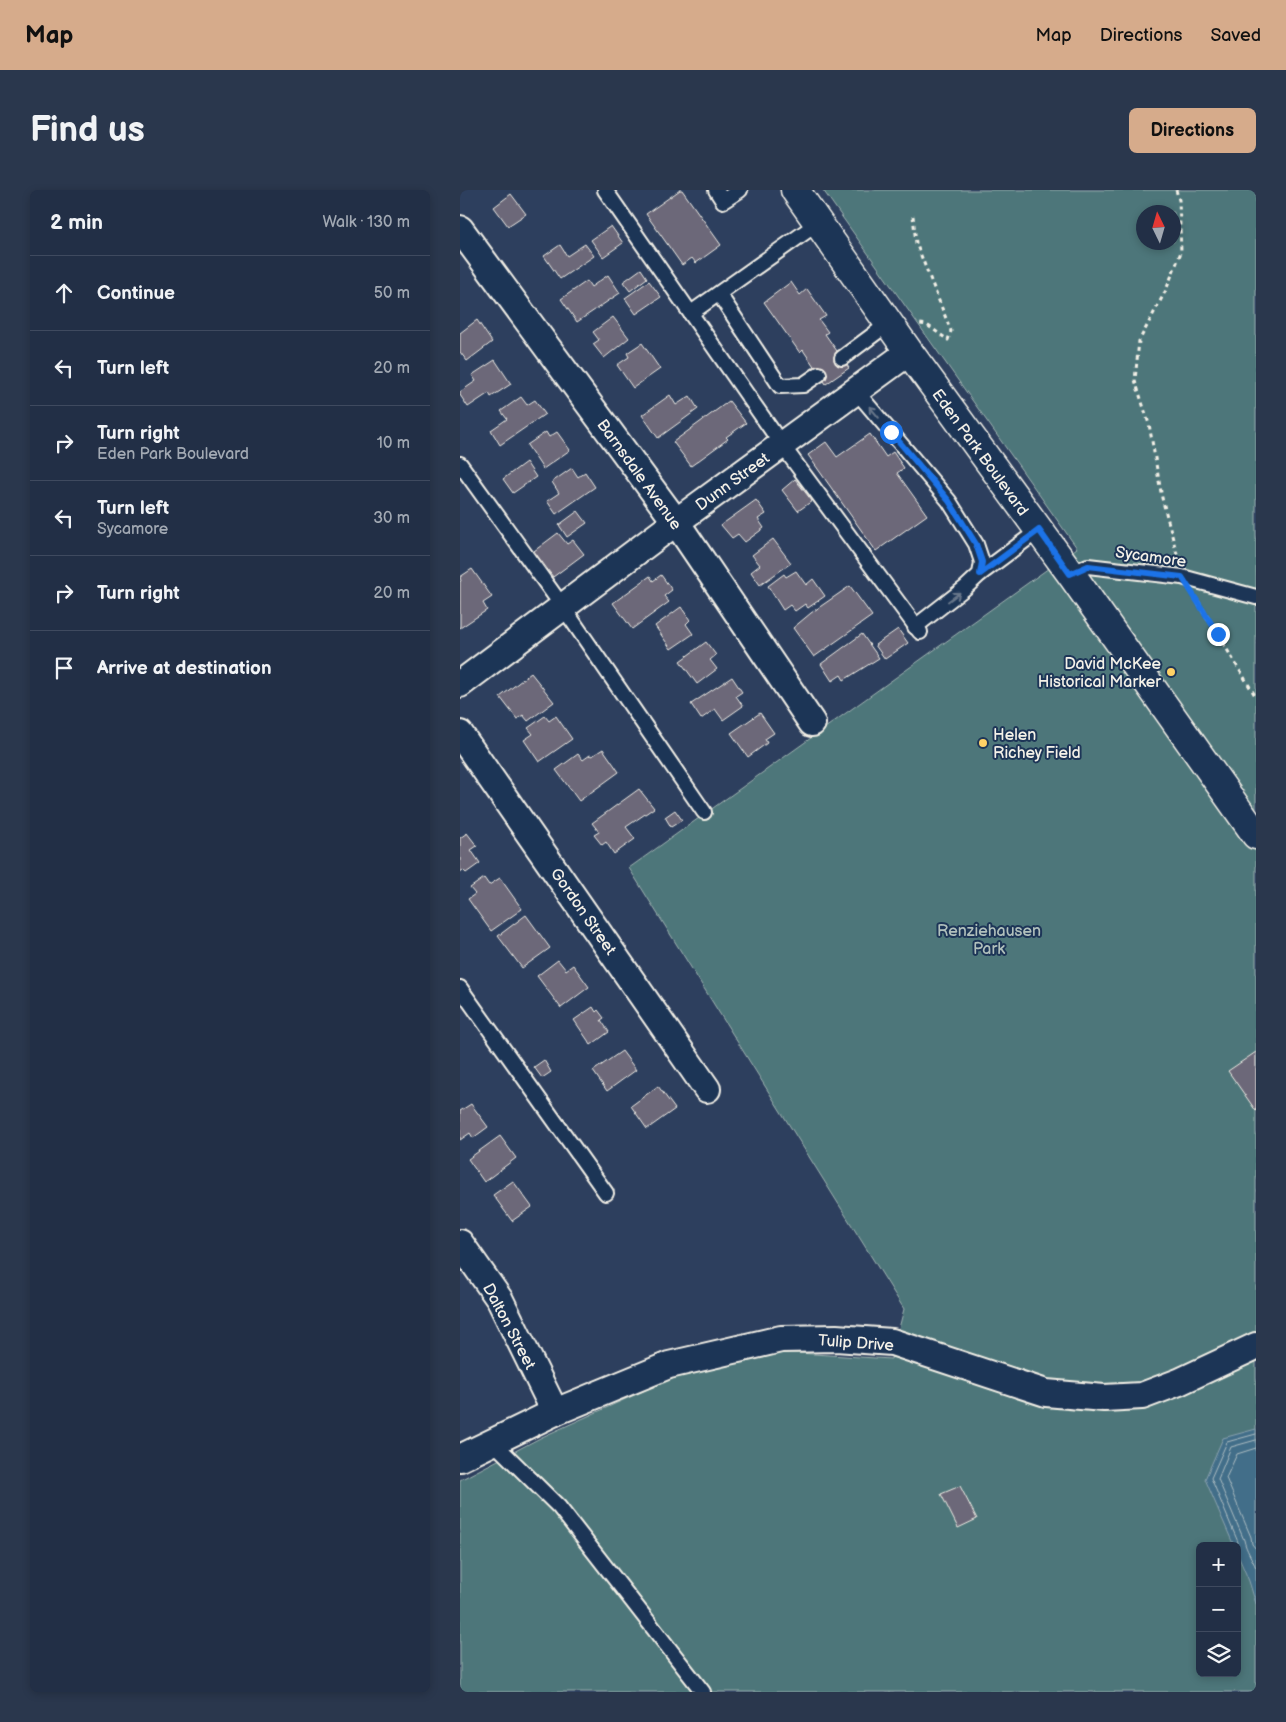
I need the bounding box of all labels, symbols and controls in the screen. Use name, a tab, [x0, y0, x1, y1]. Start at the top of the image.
text: Map	[25, 21, 73, 50]
text: Map	[1036, 25, 1072, 46]
text: Directions	[1100, 25, 1182, 46]
text: Saved	[1210, 25, 1261, 46]
button: Directions	[1129, 108, 1256, 153]
text: Find us	[30, 109, 145, 152]
north arrow	[1136, 205, 1181, 250]
text: 2 min	[50, 210, 103, 235]
text: Walk · 130 m	[322, 213, 410, 232]
icon: ahead	[50, 279, 78, 307]
text: Continue	[97, 282, 175, 305]
text: 50 m	[374, 284, 410, 303]
icon: left	[50, 354, 78, 382]
text: Turn left	[97, 357, 169, 380]
text: 20 m	[374, 359, 410, 378]
street label: Eden Park Boulevard	[927, 386, 1032, 520]
one-way arrow	[869, 406, 880, 419]
street label: Barnsdale Avenue	[592, 416, 686, 534]
route start	[880, 421, 903, 444]
text: Turn right	[97, 422, 180, 445]
icon: right	[50, 429, 78, 457]
text: 10 m	[377, 434, 410, 453]
text: Eden Park Boulevard	[97, 445, 249, 464]
street label: Dunn Street	[692, 449, 774, 515]
text: Turn left	[97, 497, 169, 520]
icon: left	[50, 504, 78, 532]
text: 30 m	[373, 509, 410, 528]
text: Sycamore	[97, 520, 168, 539]
street label: Sycamore	[1114, 543, 1188, 572]
icon: right	[50, 579, 78, 607]
text: Turn right	[97, 582, 180, 605]
text: 20 m	[374, 584, 410, 603]
one-way arrow	[947, 592, 960, 603]
route end	[1207, 623, 1230, 646]
icon: arrive	[50, 654, 78, 682]
place label: David McKee Historical Marker	[1038, 655, 1162, 692]
text: Arrive at destination	[97, 657, 272, 680]
marker: David McKee Historical Marker	[1165, 666, 1177, 678]
place label: Helen Richey Field	[993, 726, 1081, 763]
marker: Helen Richey Field	[977, 737, 989, 749]
street label: Gordon Street	[546, 865, 620, 959]
park label: Renziehausen Park	[937, 922, 1041, 959]
street label: Dalton Street	[478, 1281, 539, 1373]
street label: Tulip Drive	[817, 1331, 895, 1356]
map controls	[1196, 1542, 1241, 1677]
button: +	[1196, 1542, 1241, 1587]
button: −	[1196, 1587, 1241, 1632]
button: layers	[1196, 1632, 1241, 1677]

